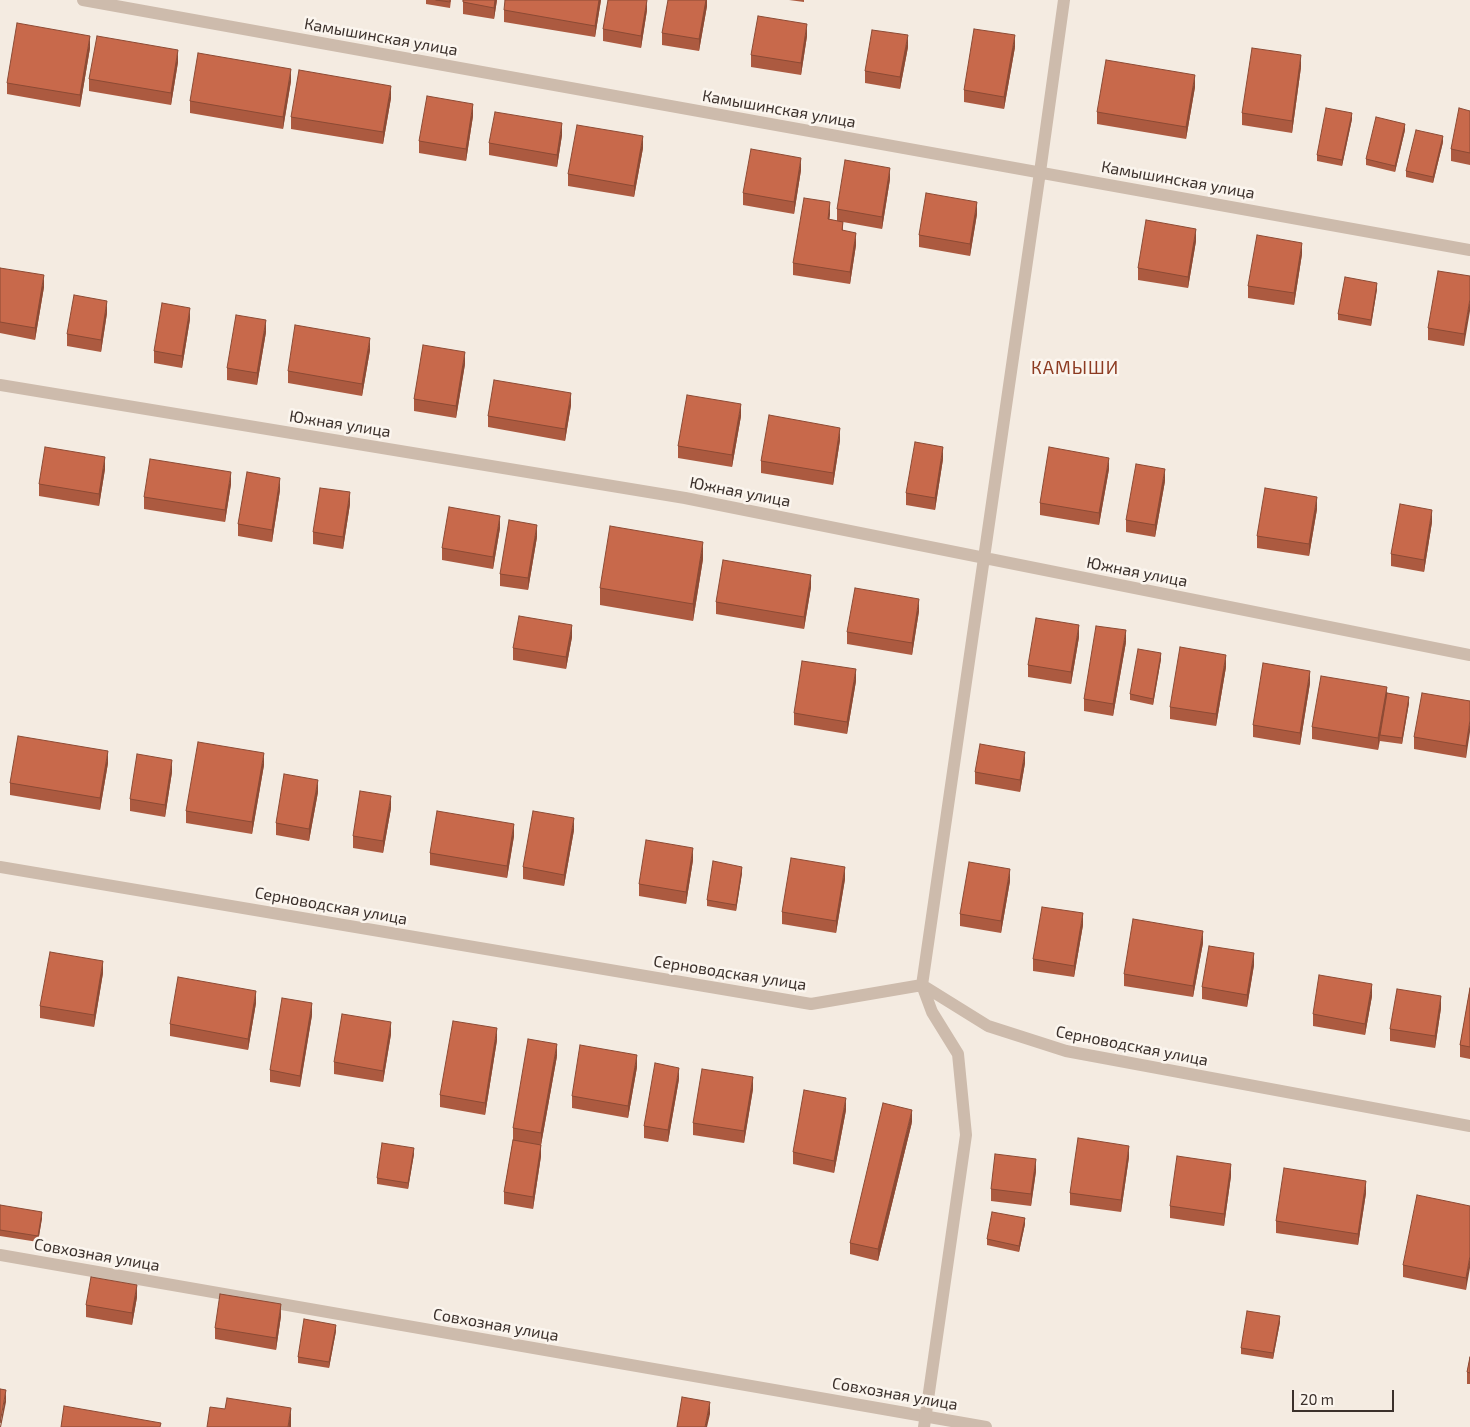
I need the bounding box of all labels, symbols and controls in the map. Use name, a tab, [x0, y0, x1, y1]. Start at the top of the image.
street label: Камышинская улица	[303, 14, 459, 60]
street label: Камышинская улица	[701, 86, 857, 132]
street label: Камышинская улица	[1100, 157, 1256, 203]
district label: КАМЫШИ	[1030, 357, 1120, 379]
street label: Южная улица	[288, 406, 392, 442]
street label: Южная улица	[688, 473, 792, 511]
street label: Южная улица	[1085, 553, 1189, 591]
street label: Серноводская улица	[253, 883, 409, 929]
street label: Серноводская улица	[652, 951, 808, 995]
street label: Серноводская улица	[1054, 1022, 1210, 1070]
street label: Совхозная улица	[33, 1234, 161, 1276]
street label: Совхозная улица	[432, 1304, 560, 1346]
street label: Совхозная улица	[831, 1373, 959, 1415]
scale bar	[1295, 1380, 1398, 1412]
text: 20 m	[1300, 1390, 1334, 1408]

